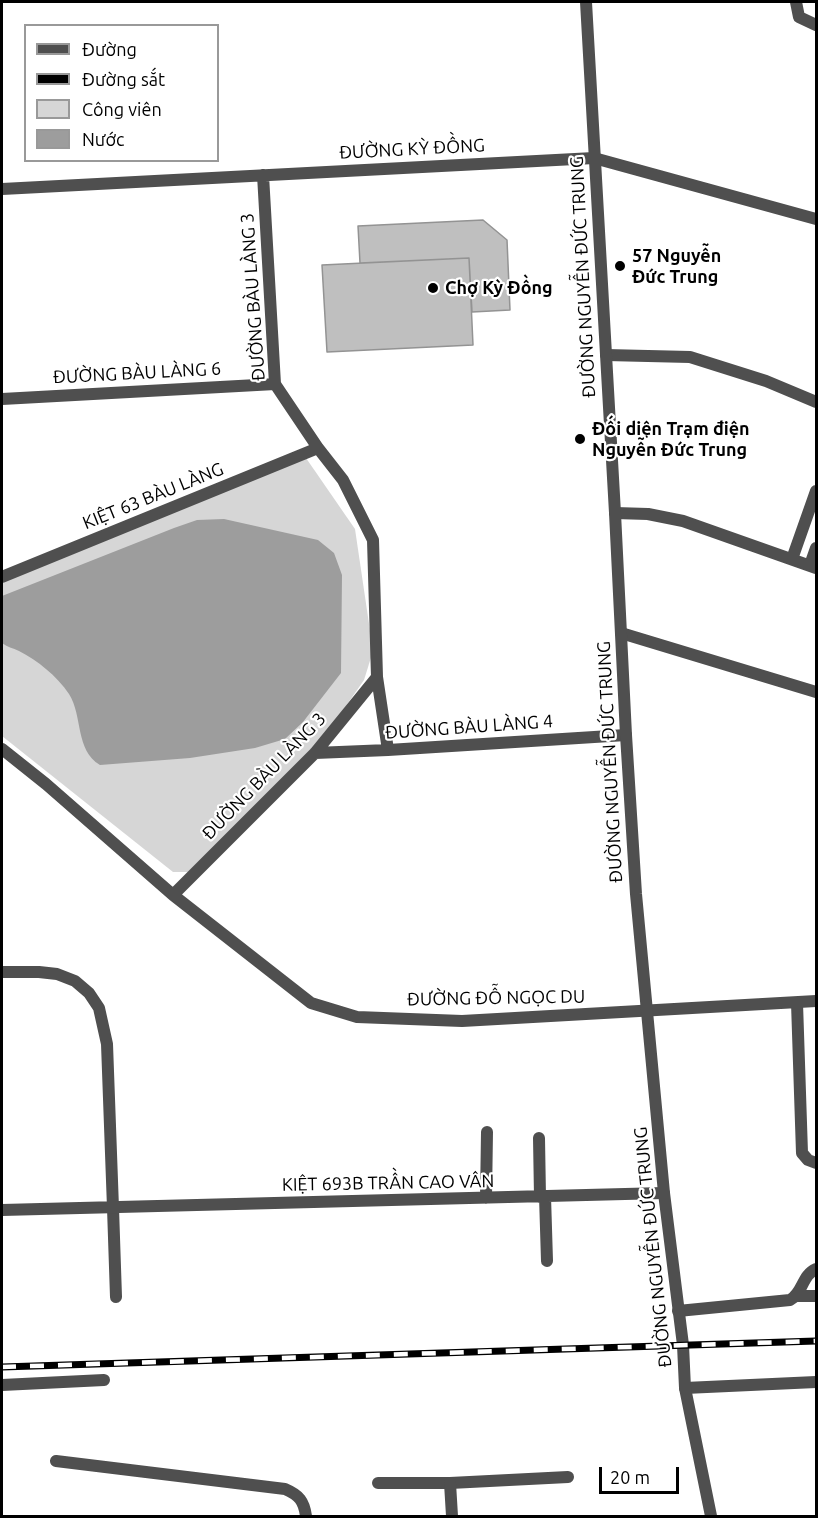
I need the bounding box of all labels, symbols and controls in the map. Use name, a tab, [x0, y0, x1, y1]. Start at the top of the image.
legend	[24, 24, 219, 162]
text: Đường	[82, 39, 137, 59]
text: Đường sắt	[82, 69, 165, 89]
text: Công viên	[82, 99, 162, 119]
text: Nước	[82, 129, 124, 149]
street label: ĐƯỜNG KỲ ĐỒNG	[339, 134, 485, 164]
street label: ĐƯỜNG NGUYỄN ĐỨC TRUNG	[566, 156, 600, 398]
street label: ĐƯỜNG BÀU LÀNG 3	[236, 212, 270, 382]
place label: 57 Nguyễn Đức Trung	[632, 245, 721, 288]
marker: 57 Nguyễn Đức Trung	[613, 259, 627, 273]
place label: Chợ Kỳ Đồng	[445, 277, 553, 299]
marker: Chợ Kỳ Đồng	[426, 281, 440, 295]
street label: ĐƯỜNG BÀU LÀNG 6	[52, 358, 222, 388]
place label: Đối diện Trạm điện Nguyễn Đức Trung	[592, 418, 750, 460]
marker: Đối diện Trạm điện Nguyễn Đức Trung	[573, 432, 587, 446]
street label: KIỆT 63 BÀU LÀNG	[79, 458, 227, 534]
street label: ĐƯỜNG NGUYỄN ĐỨC TRUNG	[593, 641, 627, 883]
street label: ĐƯỜNG BÀU LÀNG 3	[198, 708, 330, 844]
street label: ĐƯỜNG BÀU LÀNG 4	[384, 710, 554, 744]
street label: ĐƯỜNG ĐỖ NGỌC DU	[407, 986, 585, 1010]
street label: ĐƯỜNG NGUYỄN ĐỨC TRUNG	[630, 1126, 676, 1368]
street label: KIỆT 693B TRẦN CAO VÂN	[282, 1170, 494, 1196]
scale bar	[602, 1455, 682, 1493]
text: 20 m	[610, 1467, 650, 1487]

